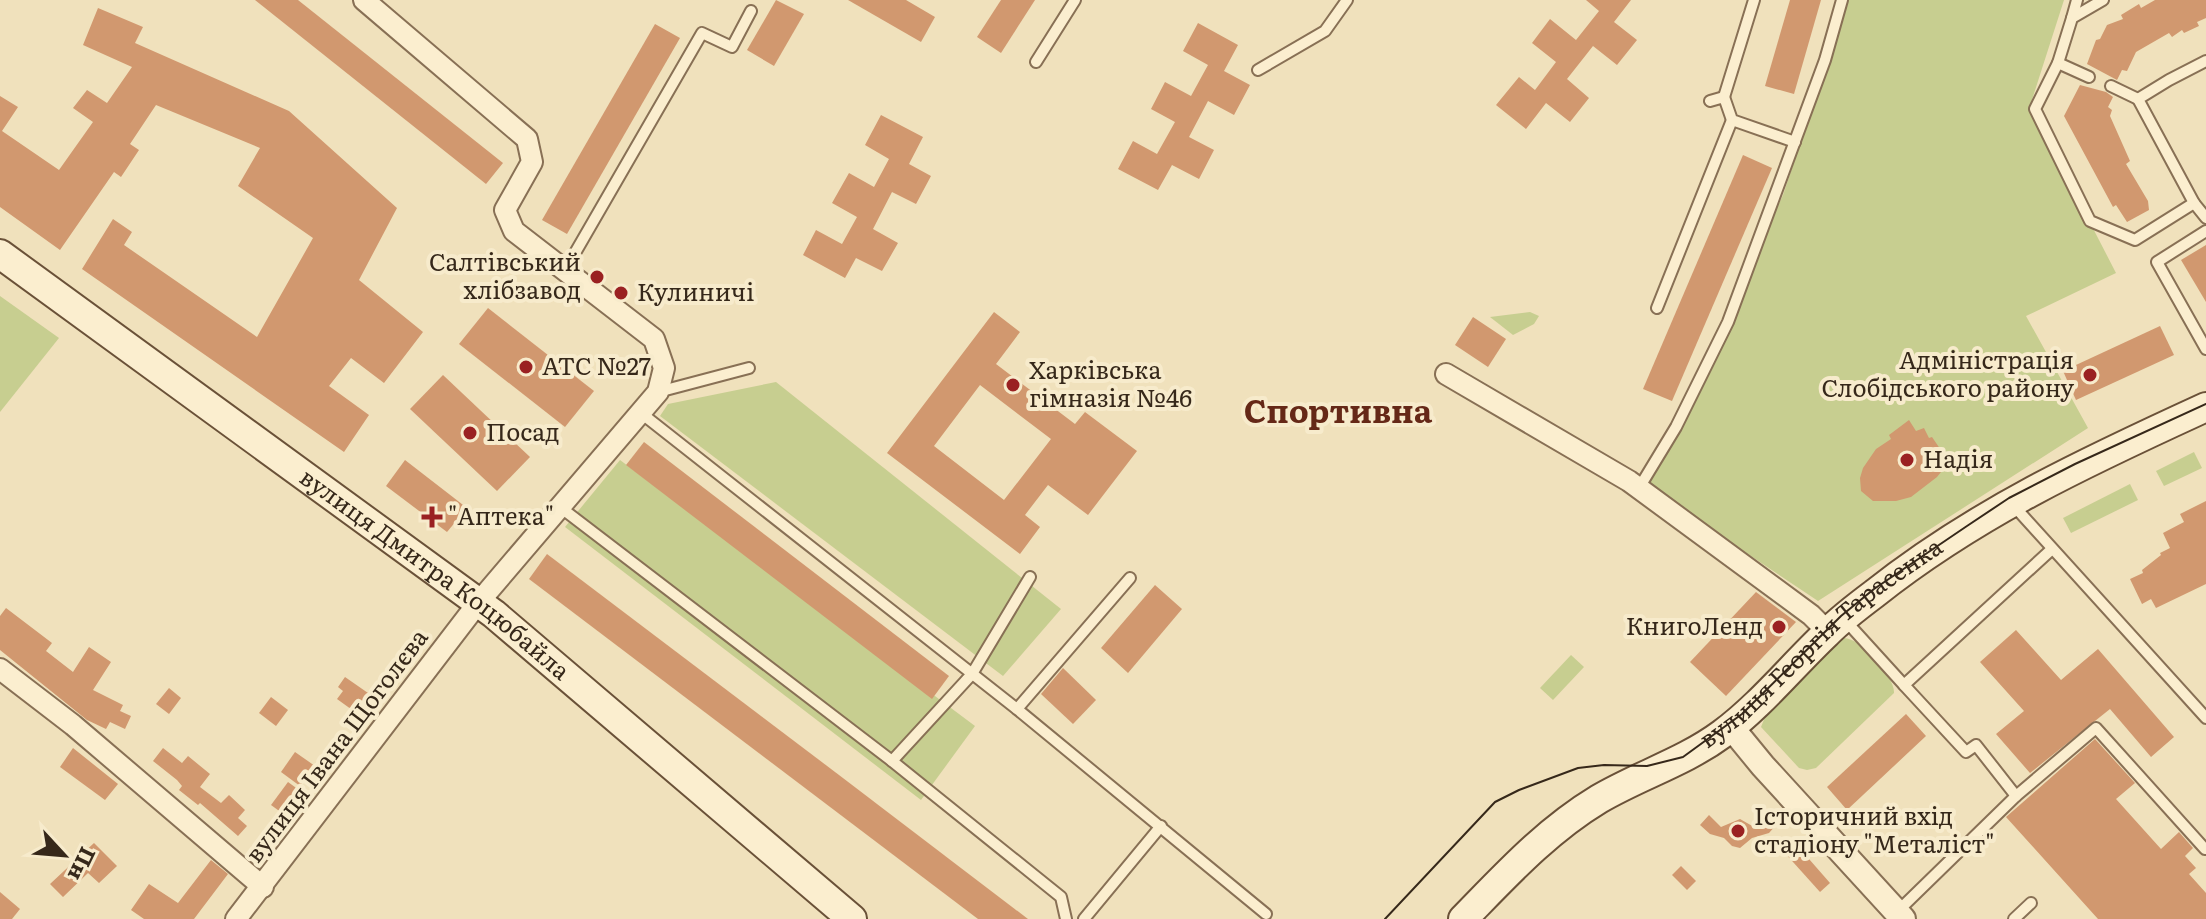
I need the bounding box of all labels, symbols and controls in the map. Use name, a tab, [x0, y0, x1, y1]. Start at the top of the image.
place label: Салтівський хлібзавод	[429, 243, 581, 306]
marker: Салтівський хлібзавод	[588, 268, 606, 286]
place label: Кулиничі	[637, 273, 754, 308]
marker: Кулиничі	[612, 284, 630, 302]
place label: Адміністрація Слобідського району	[1822, 341, 2074, 404]
place label: АТС №27	[542, 347, 651, 382]
place label: Харківська гімназія №46	[1029, 351, 1192, 414]
marker: АТС №27	[517, 358, 535, 376]
marker: Адміністрація Слобідського району	[2081, 366, 2099, 384]
marker: Харківська гімназія №46	[1004, 376, 1022, 394]
district label: Спортивна	[1244, 385, 1433, 433]
place label: Посад	[486, 413, 560, 448]
marker: Посад	[461, 424, 479, 442]
place label: Надія	[1923, 440, 1993, 475]
marker: Надія	[1898, 451, 1916, 469]
street label: вулиця Дмитра Коцюбайла	[294, 458, 579, 687]
place label: "Аптека"	[448, 497, 554, 532]
marker: "Аптека"	[423, 508, 441, 526]
street label: вулиця Георгія Тарасенка	[1691, 528, 1948, 755]
place label: КнигоЛенд	[1626, 607, 1763, 642]
marker: КнигоЛенд	[1770, 618, 1788, 636]
street label: вулиця Івана Щоголєва	[235, 620, 435, 869]
place label: Історичний вхід стадіону "Металіст"	[1754, 797, 1995, 860]
north arrow	[24, 815, 104, 895]
marker: Історичний вхід стадіону "Металіст"	[1729, 822, 1747, 840]
text: Пн	[61, 842, 106, 887]

